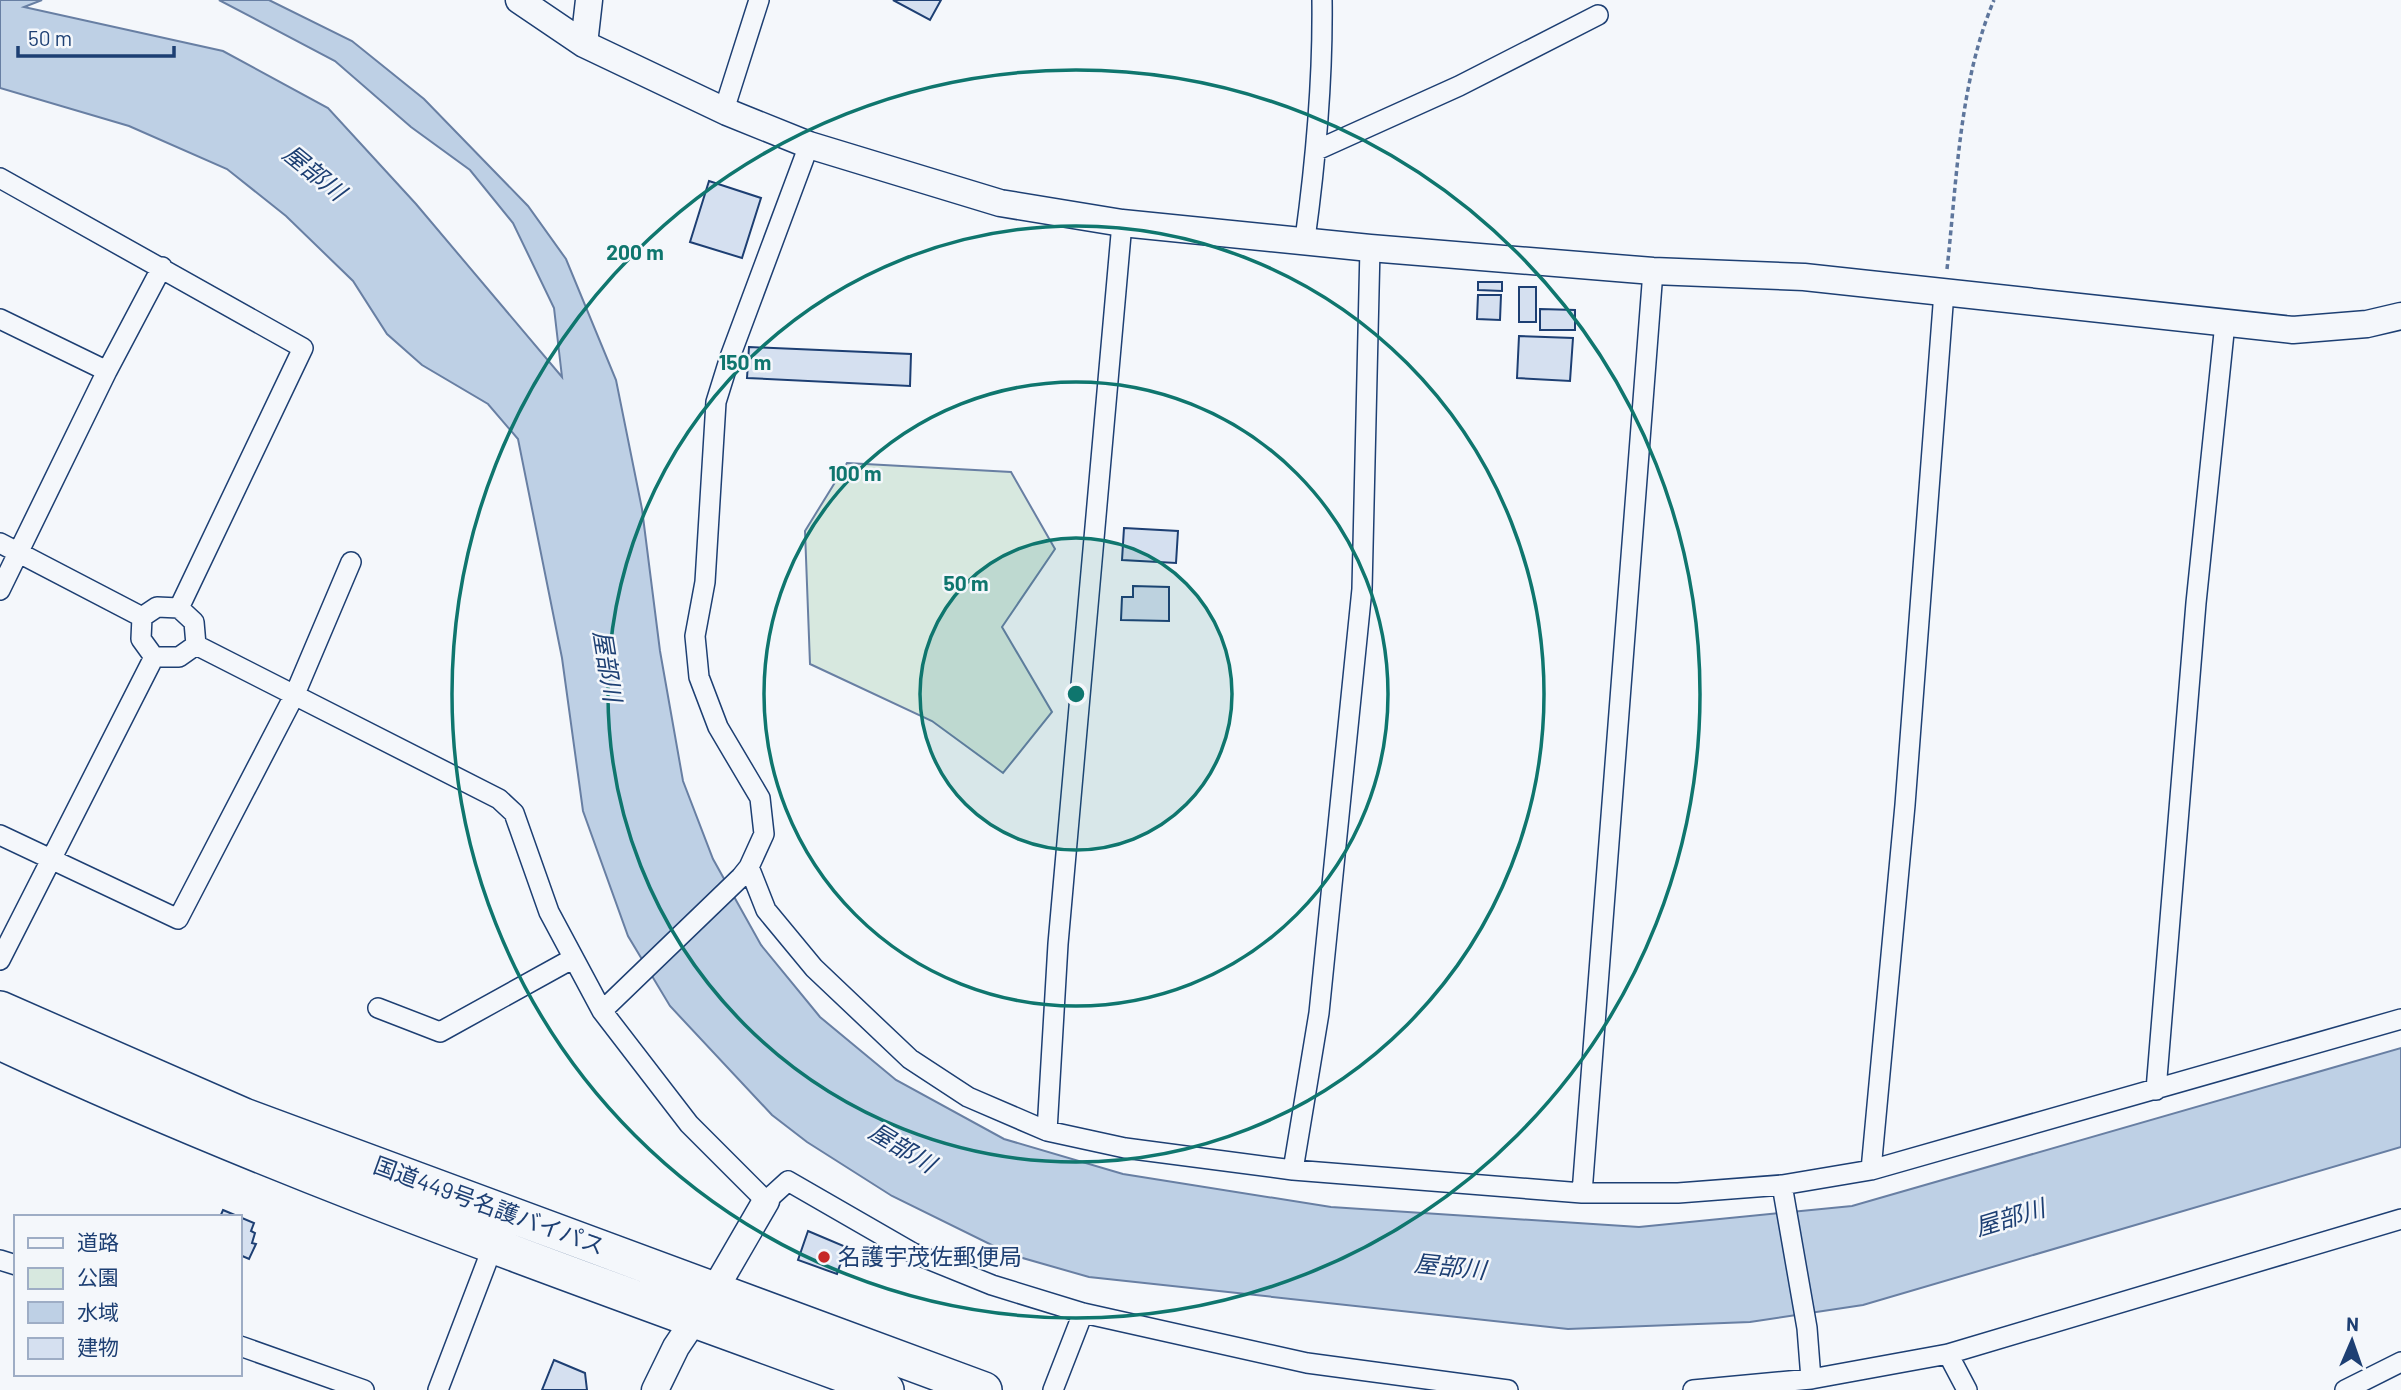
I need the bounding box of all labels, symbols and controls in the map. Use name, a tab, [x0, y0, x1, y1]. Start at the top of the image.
scale bar	[18, 14, 173, 58]
text: 50 m	[28, 25, 72, 50]
water label: 屋部川	[278, 138, 354, 208]
text: 200 m	[606, 239, 664, 264]
text: 150 m	[719, 349, 771, 374]
text: 100 m	[828, 460, 882, 485]
text: 50 m	[943, 570, 989, 595]
water label: 屋部川	[589, 628, 629, 707]
centre of rings	[1064, 682, 1088, 706]
water label: 屋部川	[864, 1116, 944, 1179]
street label: 国道449号名護バイパス	[370, 1150, 609, 1260]
water label: 屋部川	[1971, 1191, 2051, 1241]
legend	[14, 1215, 242, 1376]
text: 道路	[77, 1229, 119, 1254]
place label: 名護宇茂佐郵便局	[838, 1242, 1022, 1270]
water label: 屋部川	[1413, 1247, 1490, 1284]
marker: 名護宇茂佐郵便局	[816, 1249, 832, 1265]
text: 公園	[77, 1264, 119, 1289]
text: 水域	[77, 1299, 119, 1324]
north arrow	[2317, 1306, 2387, 1376]
text: N	[2346, 1312, 2359, 1335]
text: 建物	[77, 1334, 119, 1359]

